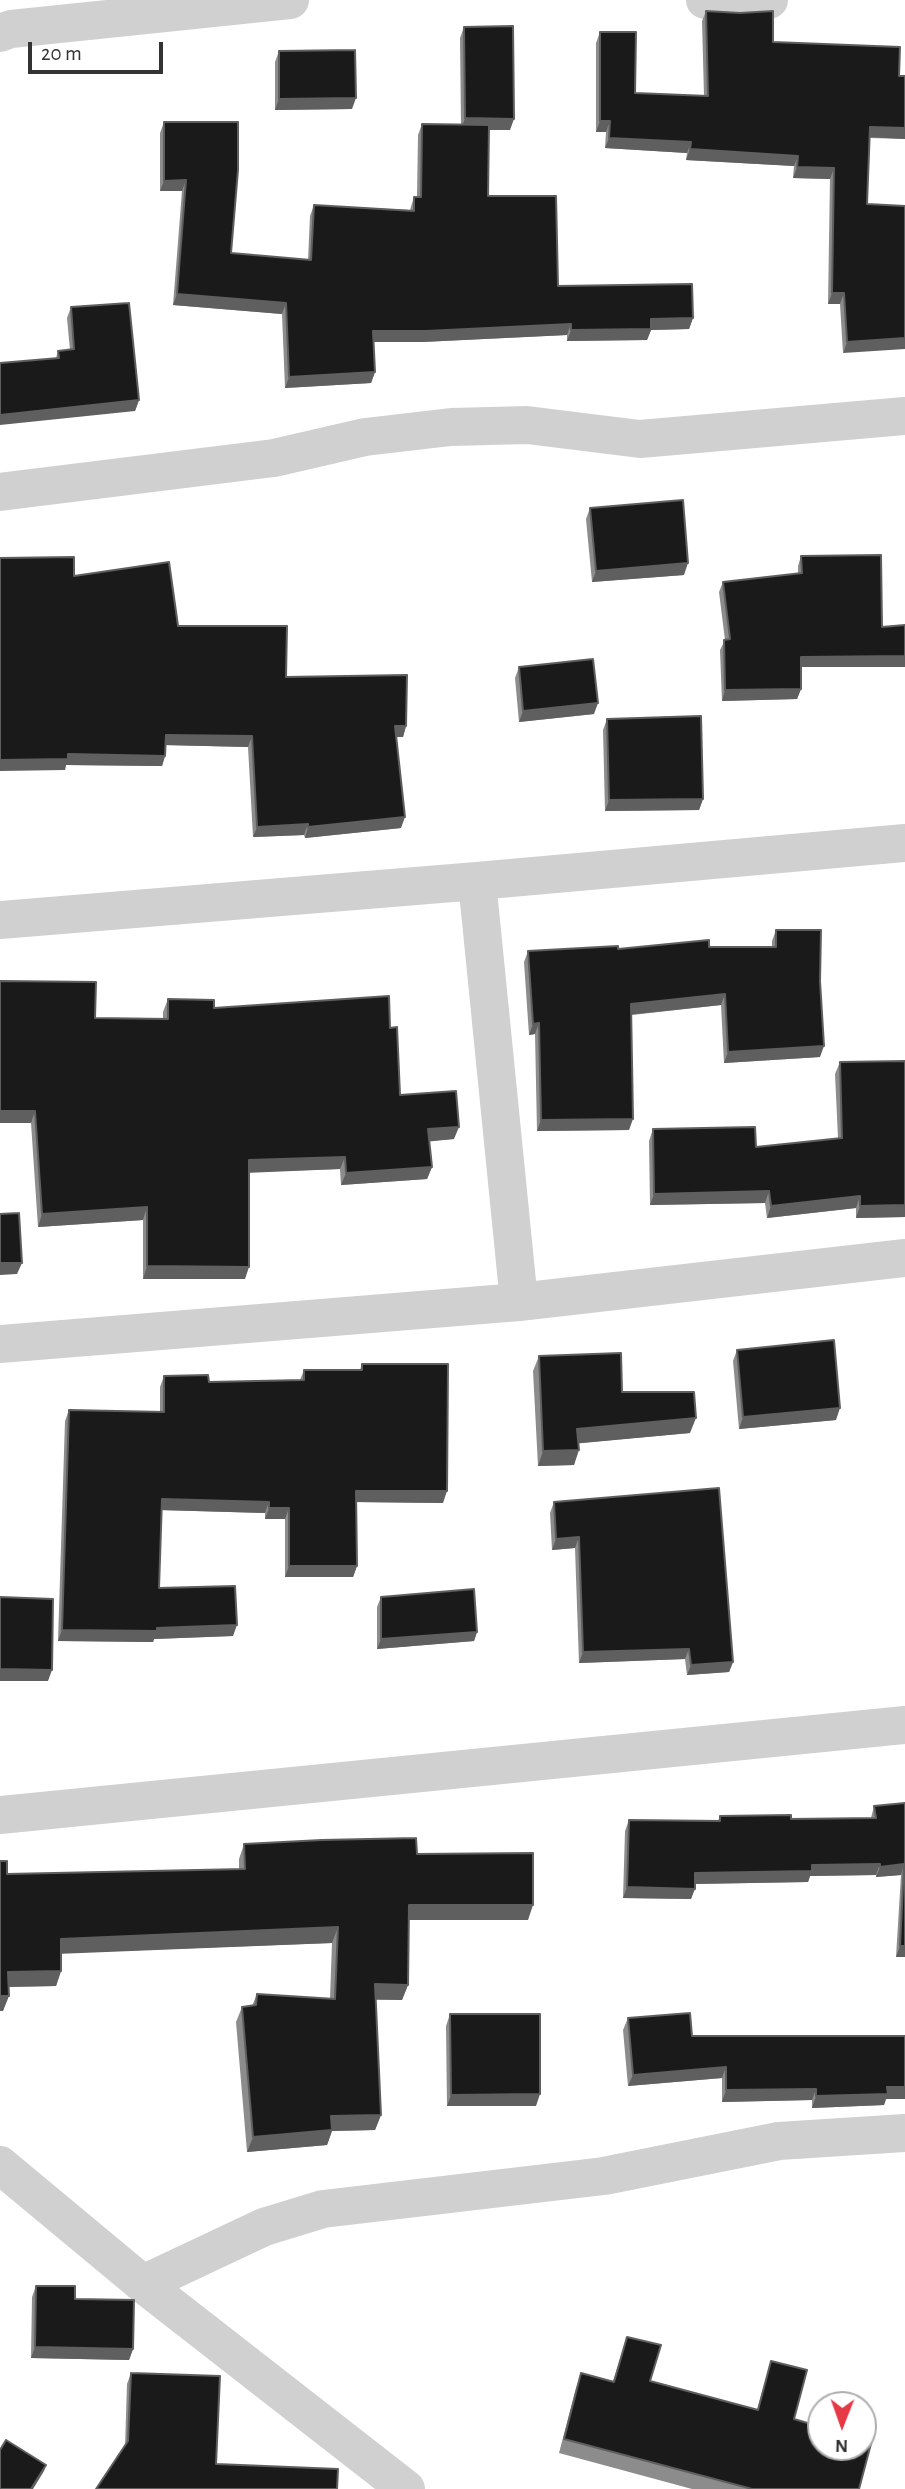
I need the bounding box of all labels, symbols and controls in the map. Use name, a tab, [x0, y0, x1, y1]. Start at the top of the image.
scale bar	[32, 28, 166, 72]
text: 20 m	[41, 43, 82, 64]
north arrow	[807, 2391, 877, 2461]
text: N	[835, 2436, 848, 2455]

